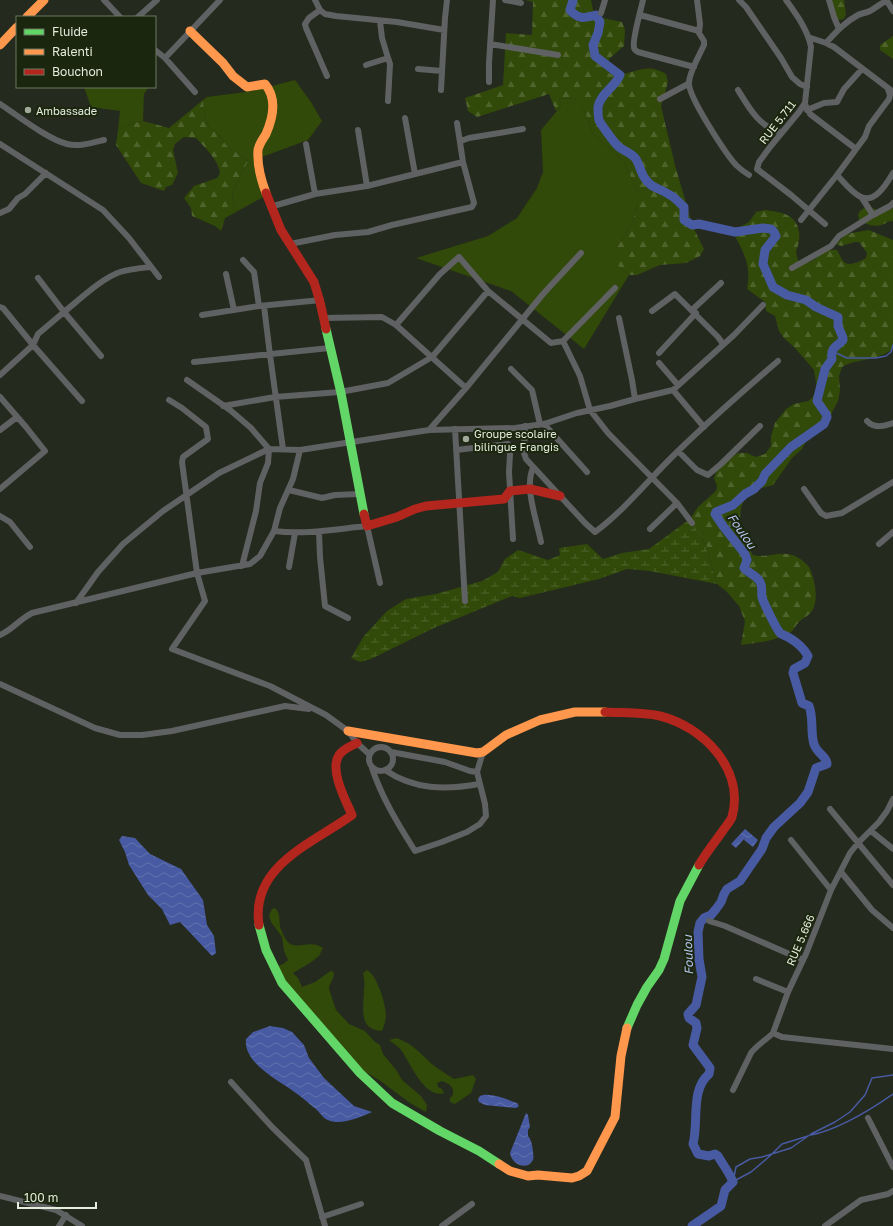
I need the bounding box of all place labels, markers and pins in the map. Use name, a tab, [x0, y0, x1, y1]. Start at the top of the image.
place label: Ambassade	[36, 104, 97, 117]
marker: Ambassade	[23, 105, 33, 115]
place label: Groupe scolaire bilingue Frangis	[474, 427, 559, 453]
marker: Groupe scolaire bilingue Frangis	[461, 434, 471, 444]

